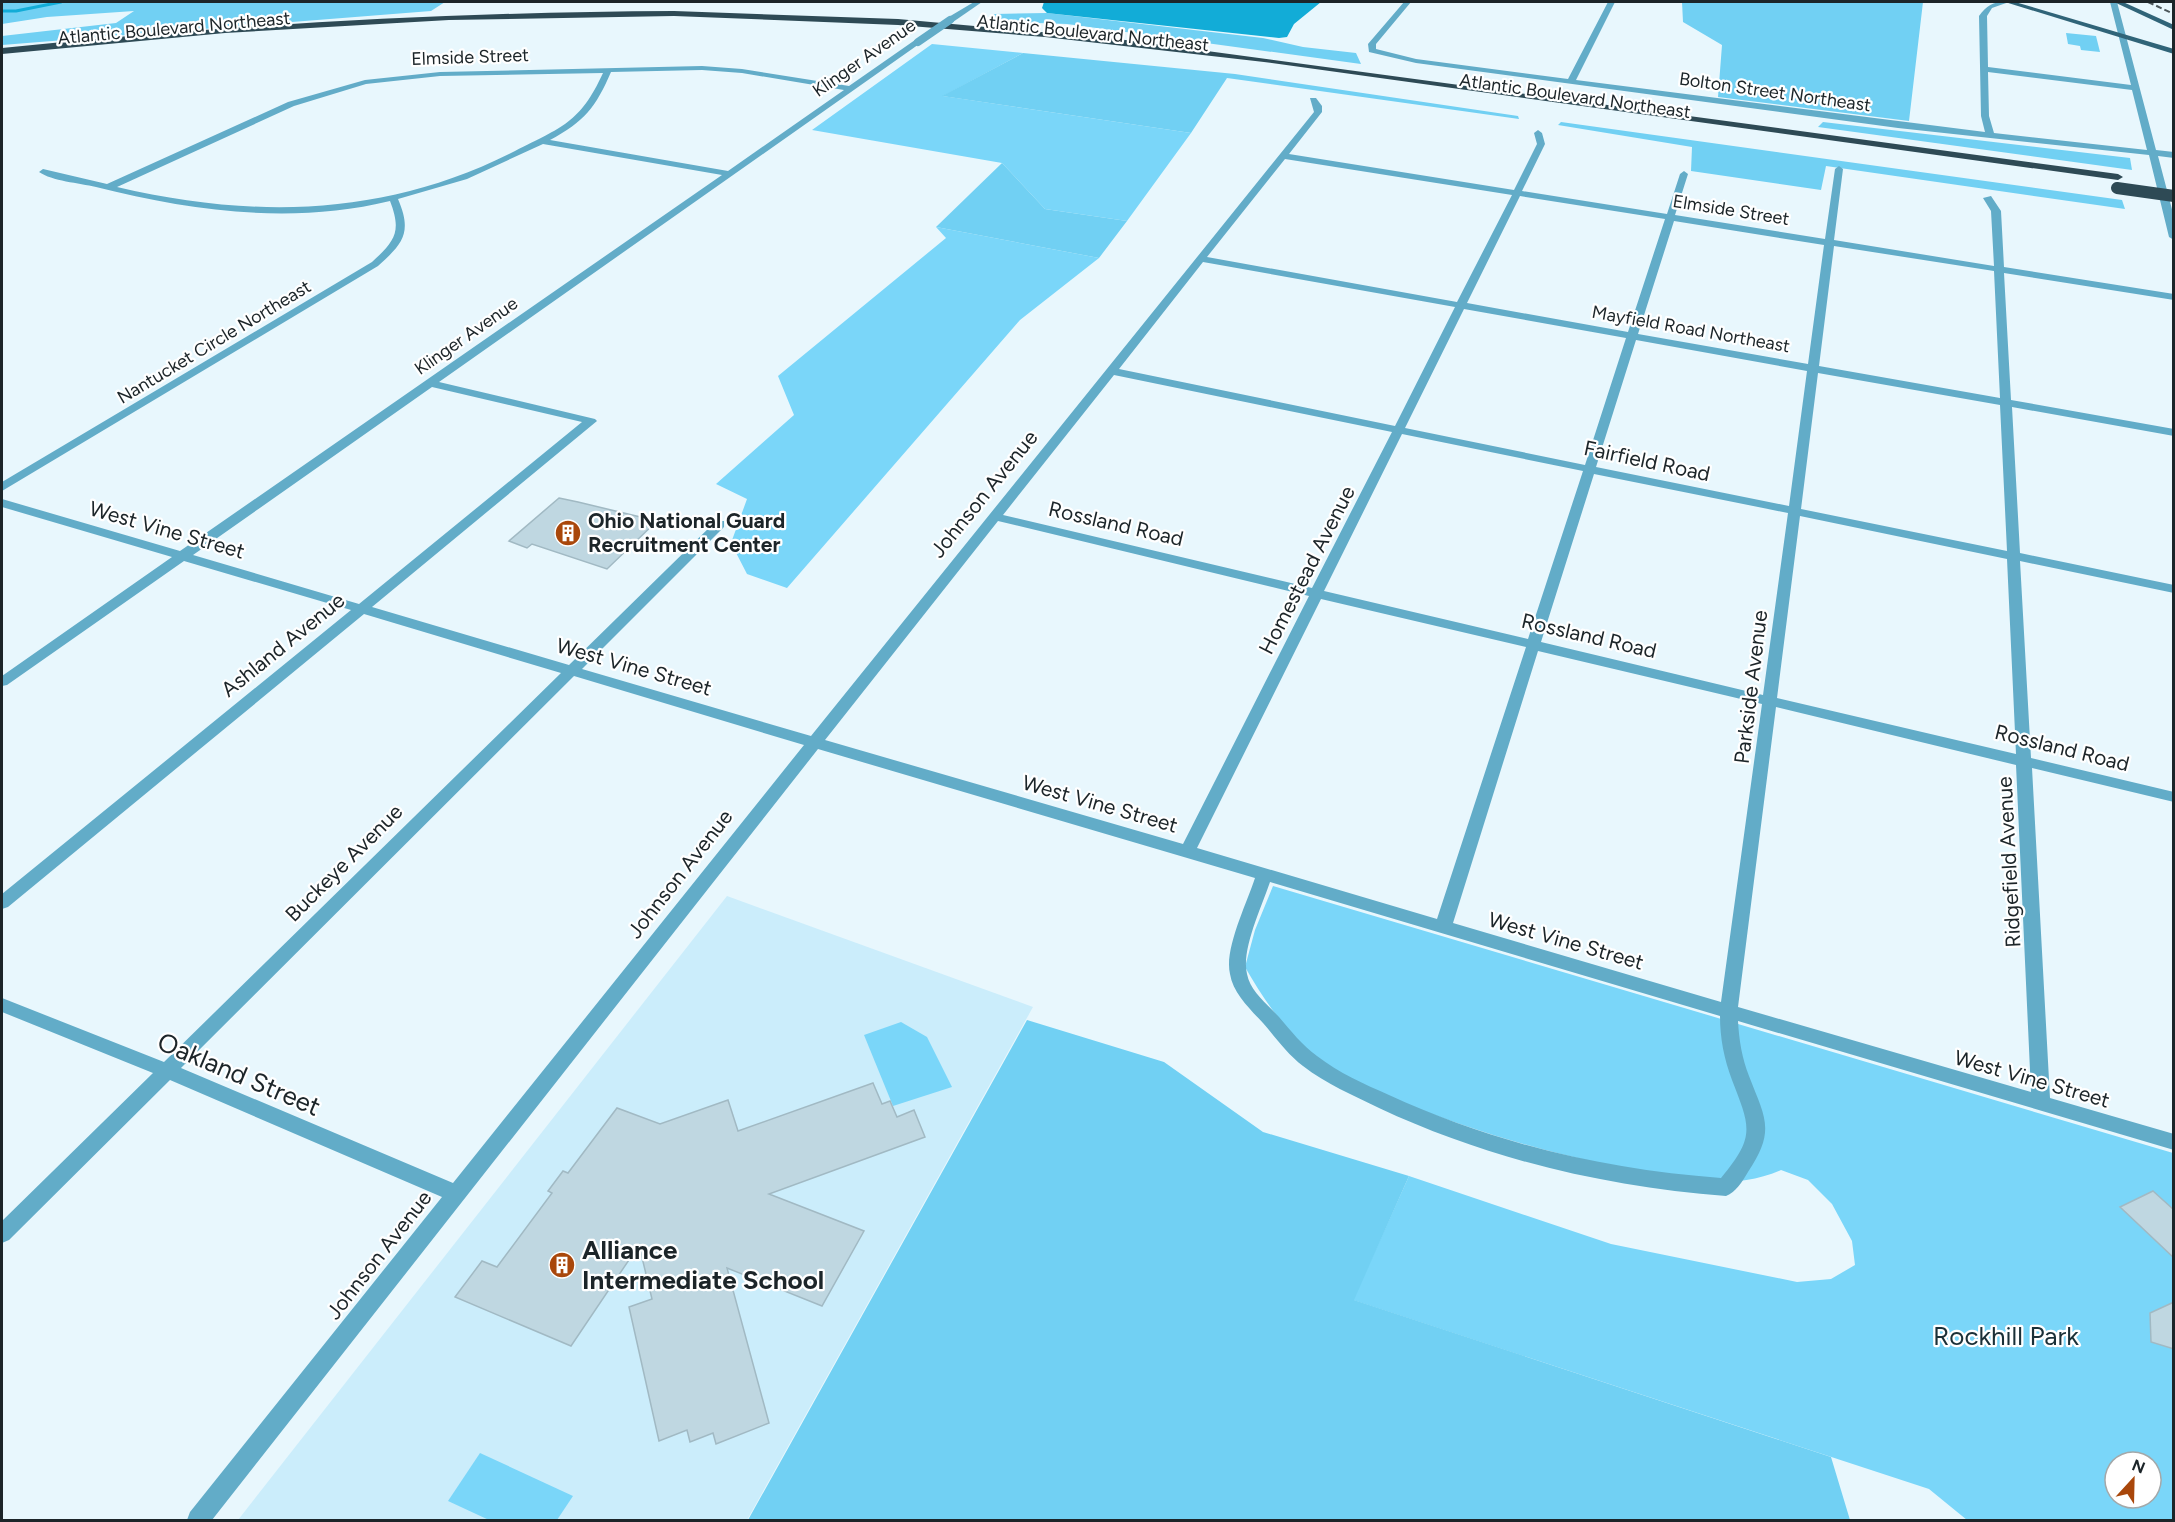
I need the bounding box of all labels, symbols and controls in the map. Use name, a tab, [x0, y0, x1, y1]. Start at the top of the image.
street label: Atlantic Boulevard Northeast	[57, 7, 291, 49]
street label: Atlantic Boulevard Northeast	[976, 10, 1210, 56]
street label: Klinger Avenue	[808, 14, 920, 102]
street label: Elmside Street	[411, 44, 529, 70]
street label: Bolton Street Northeast	[1678, 68, 1873, 116]
street label: Atlantic Boulevard Northeast	[1458, 69, 1692, 123]
street label: Elmside Street	[1671, 190, 1791, 230]
street label: Nantucket Circle Northeast	[113, 275, 315, 409]
street label: Klinger Avenue	[410, 292, 522, 380]
street label: Mayfield Road Northeast	[1590, 301, 1792, 357]
street label: Johnson Avenue	[925, 425, 1043, 562]
street label: Fairfield Road	[1582, 435, 1713, 486]
street label: Homestead Avenue	[1253, 481, 1360, 658]
street label: West Vine Street	[87, 495, 248, 564]
street label: Rossland Road	[1046, 496, 1186, 551]
place label: Ohio National Guard Recruitment Center	[588, 508, 785, 557]
building icon: Ohio National Guard Recruitment Center	[553, 518, 583, 548]
street label: Ashland Avenue	[216, 587, 349, 702]
street label: Rossland Road	[1519, 608, 1659, 663]
street label: Parkside Avenue	[1729, 609, 1772, 765]
street label: West Vine Street	[554, 632, 715, 701]
street label: Rossland Road	[1992, 719, 2132, 776]
street label: West Vine Street	[1020, 769, 1181, 838]
street label: Ridgefield Avenue	[1992, 776, 2025, 948]
street label: Buckeye Avenue	[280, 799, 407, 926]
street label: Johnson Avenue	[622, 804, 738, 943]
street label: West Vine Street	[1486, 906, 1647, 975]
street label: Oakland Street	[153, 1025, 325, 1123]
street label: West Vine Street	[1952, 1044, 2113, 1113]
street label: Johnson Avenue	[321, 1185, 437, 1324]
place label: Alliance Intermediate School	[582, 1234, 824, 1296]
building icon: Alliance Intermediate School	[547, 1250, 577, 1280]
park label: Rockhill Park	[1933, 1320, 2079, 1352]
north arrow	[2103, 1450, 2163, 1510]
text: N	[2129, 1455, 2148, 1478]

